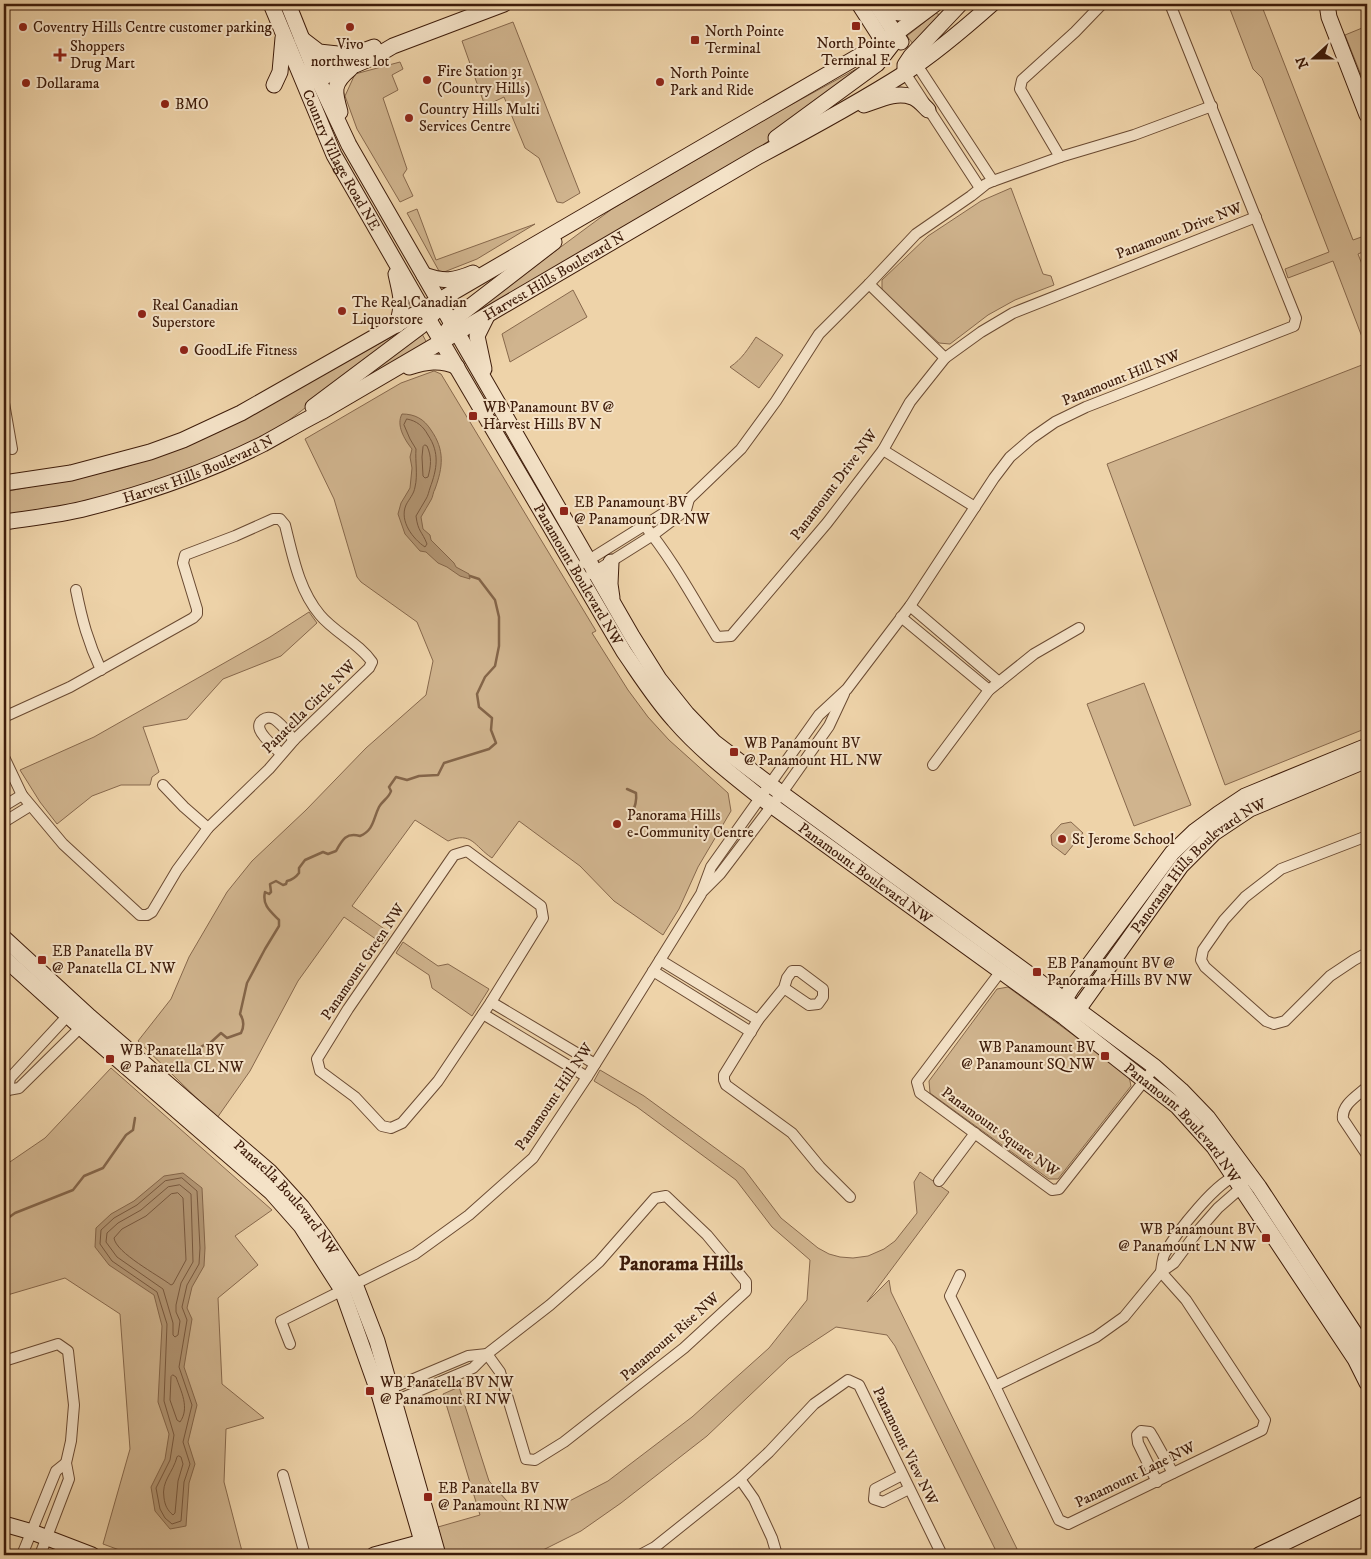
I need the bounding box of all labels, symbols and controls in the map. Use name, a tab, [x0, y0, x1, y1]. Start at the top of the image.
place label: Coventry Hills Centre customer parking	[33, 18, 273, 37]
marker: North Pointe Terminal E	[850, 20, 862, 32]
marker: Coventry Hills Centre customer parking	[17, 21, 29, 33]
marker: Vivo northwest lot	[344, 21, 356, 33]
place label: North Pointe Terminal	[705, 22, 784, 58]
north arrow	[1288, 32, 1338, 82]
marker: North Pointe Terminal	[689, 34, 701, 46]
place label: North Pointe Terminal E	[816, 34, 896, 70]
place label: Vivo northwest lot	[311, 35, 389, 71]
place label: Shoppers Drug Mart	[70, 37, 135, 73]
marker: Shoppers Drug Mart	[54, 49, 66, 61]
text: N	[1292, 53, 1313, 71]
place label: Fire Station 31 (Country Hills)	[437, 62, 530, 98]
place label: North Pointe Park and Ride	[670, 64, 754, 100]
place label: Dollarama	[36, 74, 100, 93]
marker: Fire Station 31 (Country Hills)	[421, 74, 433, 86]
marker: North Pointe Park and Ride	[654, 76, 666, 88]
marker: Dollarama	[20, 77, 32, 89]
street label: Country Village Road NE	[298, 86, 385, 234]
place label: BMO	[175, 95, 209, 114]
marker: BMO	[159, 98, 171, 110]
place label: Country Hills Multi Services Centre	[419, 100, 540, 136]
marker: Country Hills Multi Services Centre	[403, 112, 415, 124]
street label: Panamount Drive NW	[1113, 198, 1245, 264]
street label: Harvest Hills Boulevard N	[480, 227, 628, 325]
place label: The Real Canadian Liquorstore	[352, 293, 467, 329]
place label: Real Canadian Superstore	[152, 296, 238, 332]
marker: The Real Canadian Liquorstore	[336, 305, 348, 317]
marker: Real Canadian Superstore	[136, 308, 148, 320]
place label: GoodLife Fitness	[194, 341, 297, 360]
marker: GoodLife Fitness	[178, 344, 190, 356]
street label: Panamount Hill NW	[1059, 346, 1183, 410]
place label: WB Panamount BV @ Harvest Hills BV N	[482, 398, 614, 434]
marker: WB Panamount BV @ Harvest Hills BV N	[467, 410, 479, 422]
street label: Panamount Drive NW	[786, 426, 882, 544]
street label: Harvest Hills Boulevard N	[120, 431, 277, 507]
place label: EB Panamount BV @ Panamount DR NW	[574, 493, 710, 529]
street label: Panamount Boulevard NW	[529, 500, 627, 649]
marker: EB Panamount BV @ Panamount DR NW	[558, 505, 570, 517]
street label: Panatella Circle NW	[258, 656, 360, 758]
place label: WB Panamount BV @ Panamount HL NW	[743, 734, 882, 770]
marker: WB Panamount BV @ Panamount HL NW	[728, 746, 740, 758]
street label: Panorama Hills Boulevard NW	[1126, 794, 1269, 937]
place label: Panorama Hills e-Community Centre	[627, 806, 754, 842]
marker: Panorama Hills e-Community Centre	[611, 818, 623, 830]
street label: Panamount Boulevard NW	[794, 818, 936, 928]
place label: St Jerome School	[1072, 830, 1175, 849]
marker: St Jerome School	[1056, 833, 1068, 845]
street label: Panamount Green NW	[317, 900, 409, 1024]
place label: EB Panatella BV @ Panatella CL NW	[52, 942, 176, 978]
marker: EB Panatella BV @ Panatella CL NW	[36, 954, 48, 966]
place label: EB Panamount BV @ Panorama Hills BV NW	[1047, 954, 1192, 990]
marker: EB Panamount BV @ Panorama Hills BV NW	[1031, 966, 1043, 978]
place label: WB Panamount BV @ Panamount SQ NW	[961, 1038, 1096, 1074]
street label: Panamount Hill NW	[511, 1039, 597, 1154]
place label: WB Panatella BV @ Panatella CL NW	[119, 1041, 244, 1077]
marker: WB Panamount BV @ Panamount SQ NW	[1099, 1050, 1111, 1062]
marker: WB Panatella BV @ Panatella CL NW	[104, 1053, 116, 1065]
street label: Panamount Boulevard NW	[1120, 1059, 1245, 1187]
street label: Panamount Square NW	[937, 1083, 1063, 1181]
street label: Panatella Boulevard NW	[230, 1136, 343, 1259]
place label: WB Panamount BV @ Panamount LN NW	[1118, 1220, 1257, 1256]
marker: WB Panamount BV @ Panamount LN NW	[1260, 1232, 1272, 1244]
district label: Panorama Hills	[619, 1252, 744, 1277]
street label: Panamount Rise NW	[617, 1289, 724, 1385]
place label: WB Panatella BV NW @ Panamount RI NW	[379, 1373, 514, 1409]
street label: Panamount View NW	[868, 1384, 942, 1508]
marker: WB Panatella BV NW @ Panamount RI NW	[364, 1385, 376, 1397]
street label: Panamount Lane NW	[1072, 1438, 1198, 1512]
place label: EB Panatella BV @ Panamount RI NW	[438, 1479, 569, 1515]
marker: EB Panatella BV @ Panamount RI NW	[422, 1491, 434, 1503]

